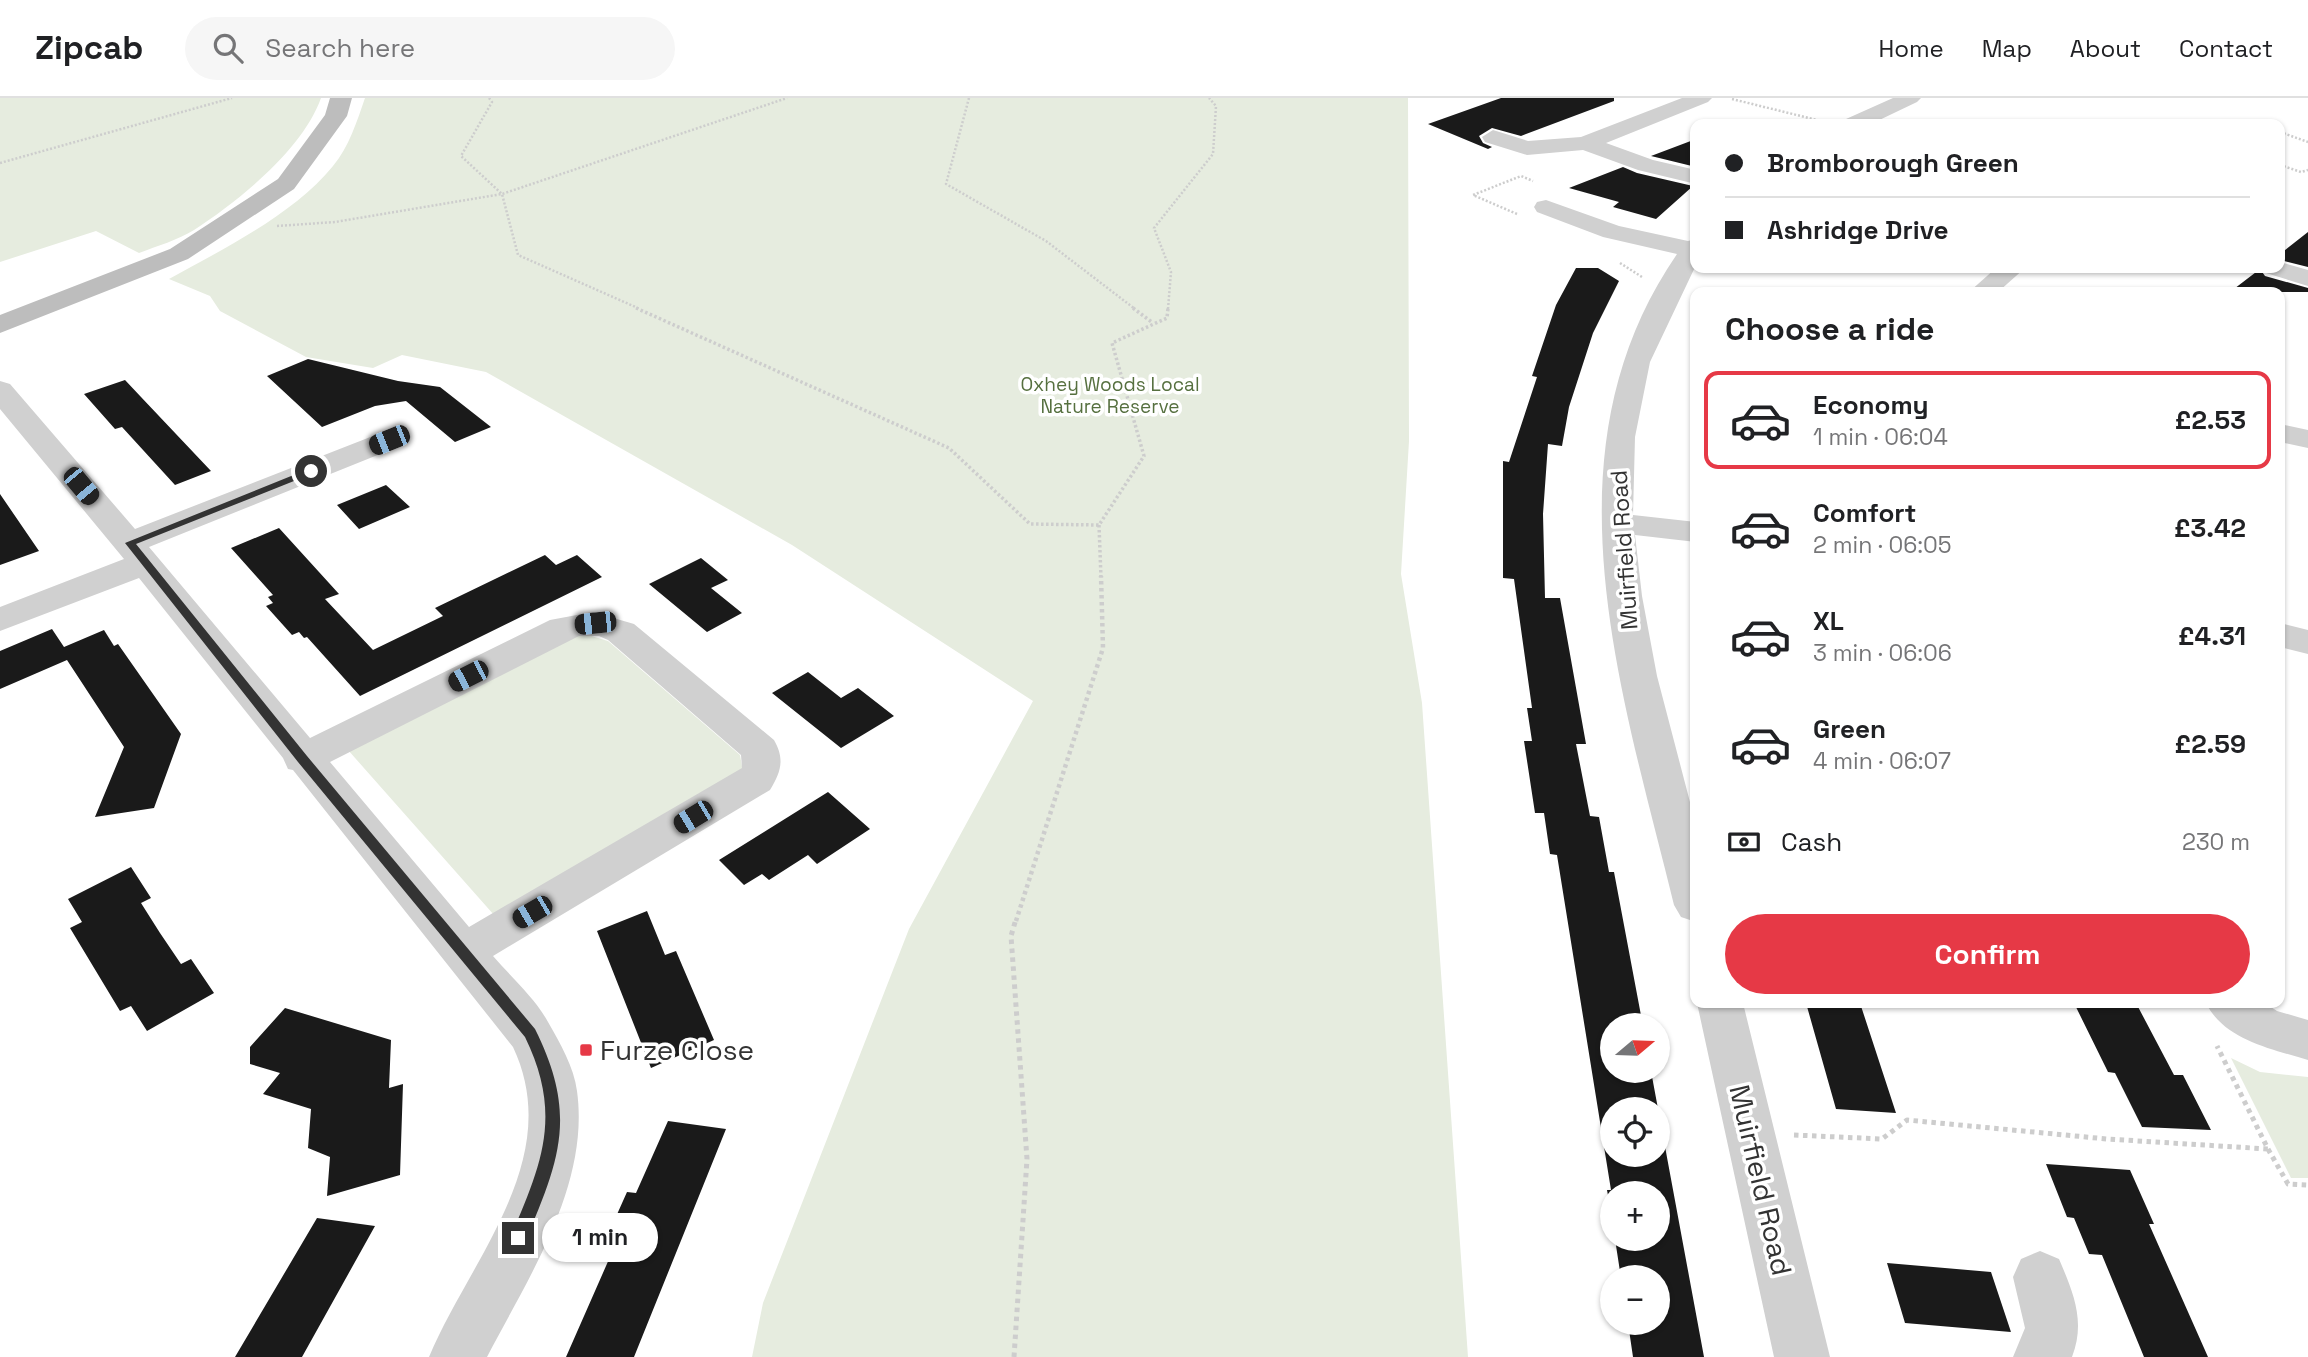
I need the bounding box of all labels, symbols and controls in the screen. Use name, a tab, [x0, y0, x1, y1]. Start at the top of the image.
search box	[185, 17, 675, 80]
text: Zipcab	[35, 27, 143, 69]
icon: search	[209, 29, 247, 67]
text: Search here	[265, 31, 415, 65]
text: Home	[1878, 33, 1944, 64]
text: Map	[1982, 33, 2032, 64]
text: About	[2070, 33, 2141, 64]
text: Contact	[2179, 33, 2273, 64]
text: Bromborough Green	[1767, 146, 2019, 180]
text: Ashridge Drive	[1767, 213, 1949, 247]
text: Choose a ride	[1725, 309, 1935, 349]
park label: Oxhey Woods Local Nature Reserve	[1020, 372, 1200, 419]
text: Economy	[1813, 388, 1929, 422]
icon: car	[1729, 389, 1792, 452]
text: £2.53	[2175, 403, 2246, 437]
car	[366, 422, 413, 458]
text: 1 min · 06:04	[1813, 422, 1948, 452]
route start	[295, 455, 327, 487]
car	[60, 463, 103, 509]
street label: Muirfield Road	[1603, 469, 1645, 631]
text: Comfort	[1813, 496, 1916, 530]
icon: car	[1729, 497, 1792, 560]
text: £3.42	[2174, 511, 2246, 545]
text: 2 min · 06:05	[1813, 530, 1952, 560]
text: XL	[1813, 604, 1844, 638]
icon: car	[1729, 605, 1792, 668]
car	[574, 610, 617, 636]
text: £4.31	[2178, 619, 2246, 653]
text: 3 min · 06:06	[1813, 638, 1952, 668]
car	[445, 657, 492, 695]
text: Green	[1813, 712, 1886, 746]
icon: car	[1729, 713, 1792, 776]
text: £2.59	[2175, 727, 2246, 761]
text: 4 min · 06:07	[1813, 746, 1951, 776]
car	[670, 797, 717, 837]
icon: cash	[1725, 823, 1763, 861]
text: Cash	[1781, 825, 1842, 859]
text: 230 m	[2182, 827, 2250, 857]
car	[509, 892, 556, 932]
button: Confirm	[1725, 914, 2250, 994]
north arrow	[1600, 1013, 1670, 1083]
map controls	[1600, 1013, 1670, 1335]
place label: Furze Close	[600, 1032, 754, 1068]
marker: Furze Close	[578, 1042, 594, 1058]
street label: Muirfield Road	[1722, 1081, 1800, 1279]
button: locate	[1600, 1097, 1670, 1167]
button: +	[1600, 1181, 1670, 1251]
callout: 1 min	[542, 1214, 658, 1262]
route end	[502, 1222, 534, 1254]
text: 1 min	[572, 1222, 628, 1252]
button: −	[1600, 1265, 1670, 1335]

